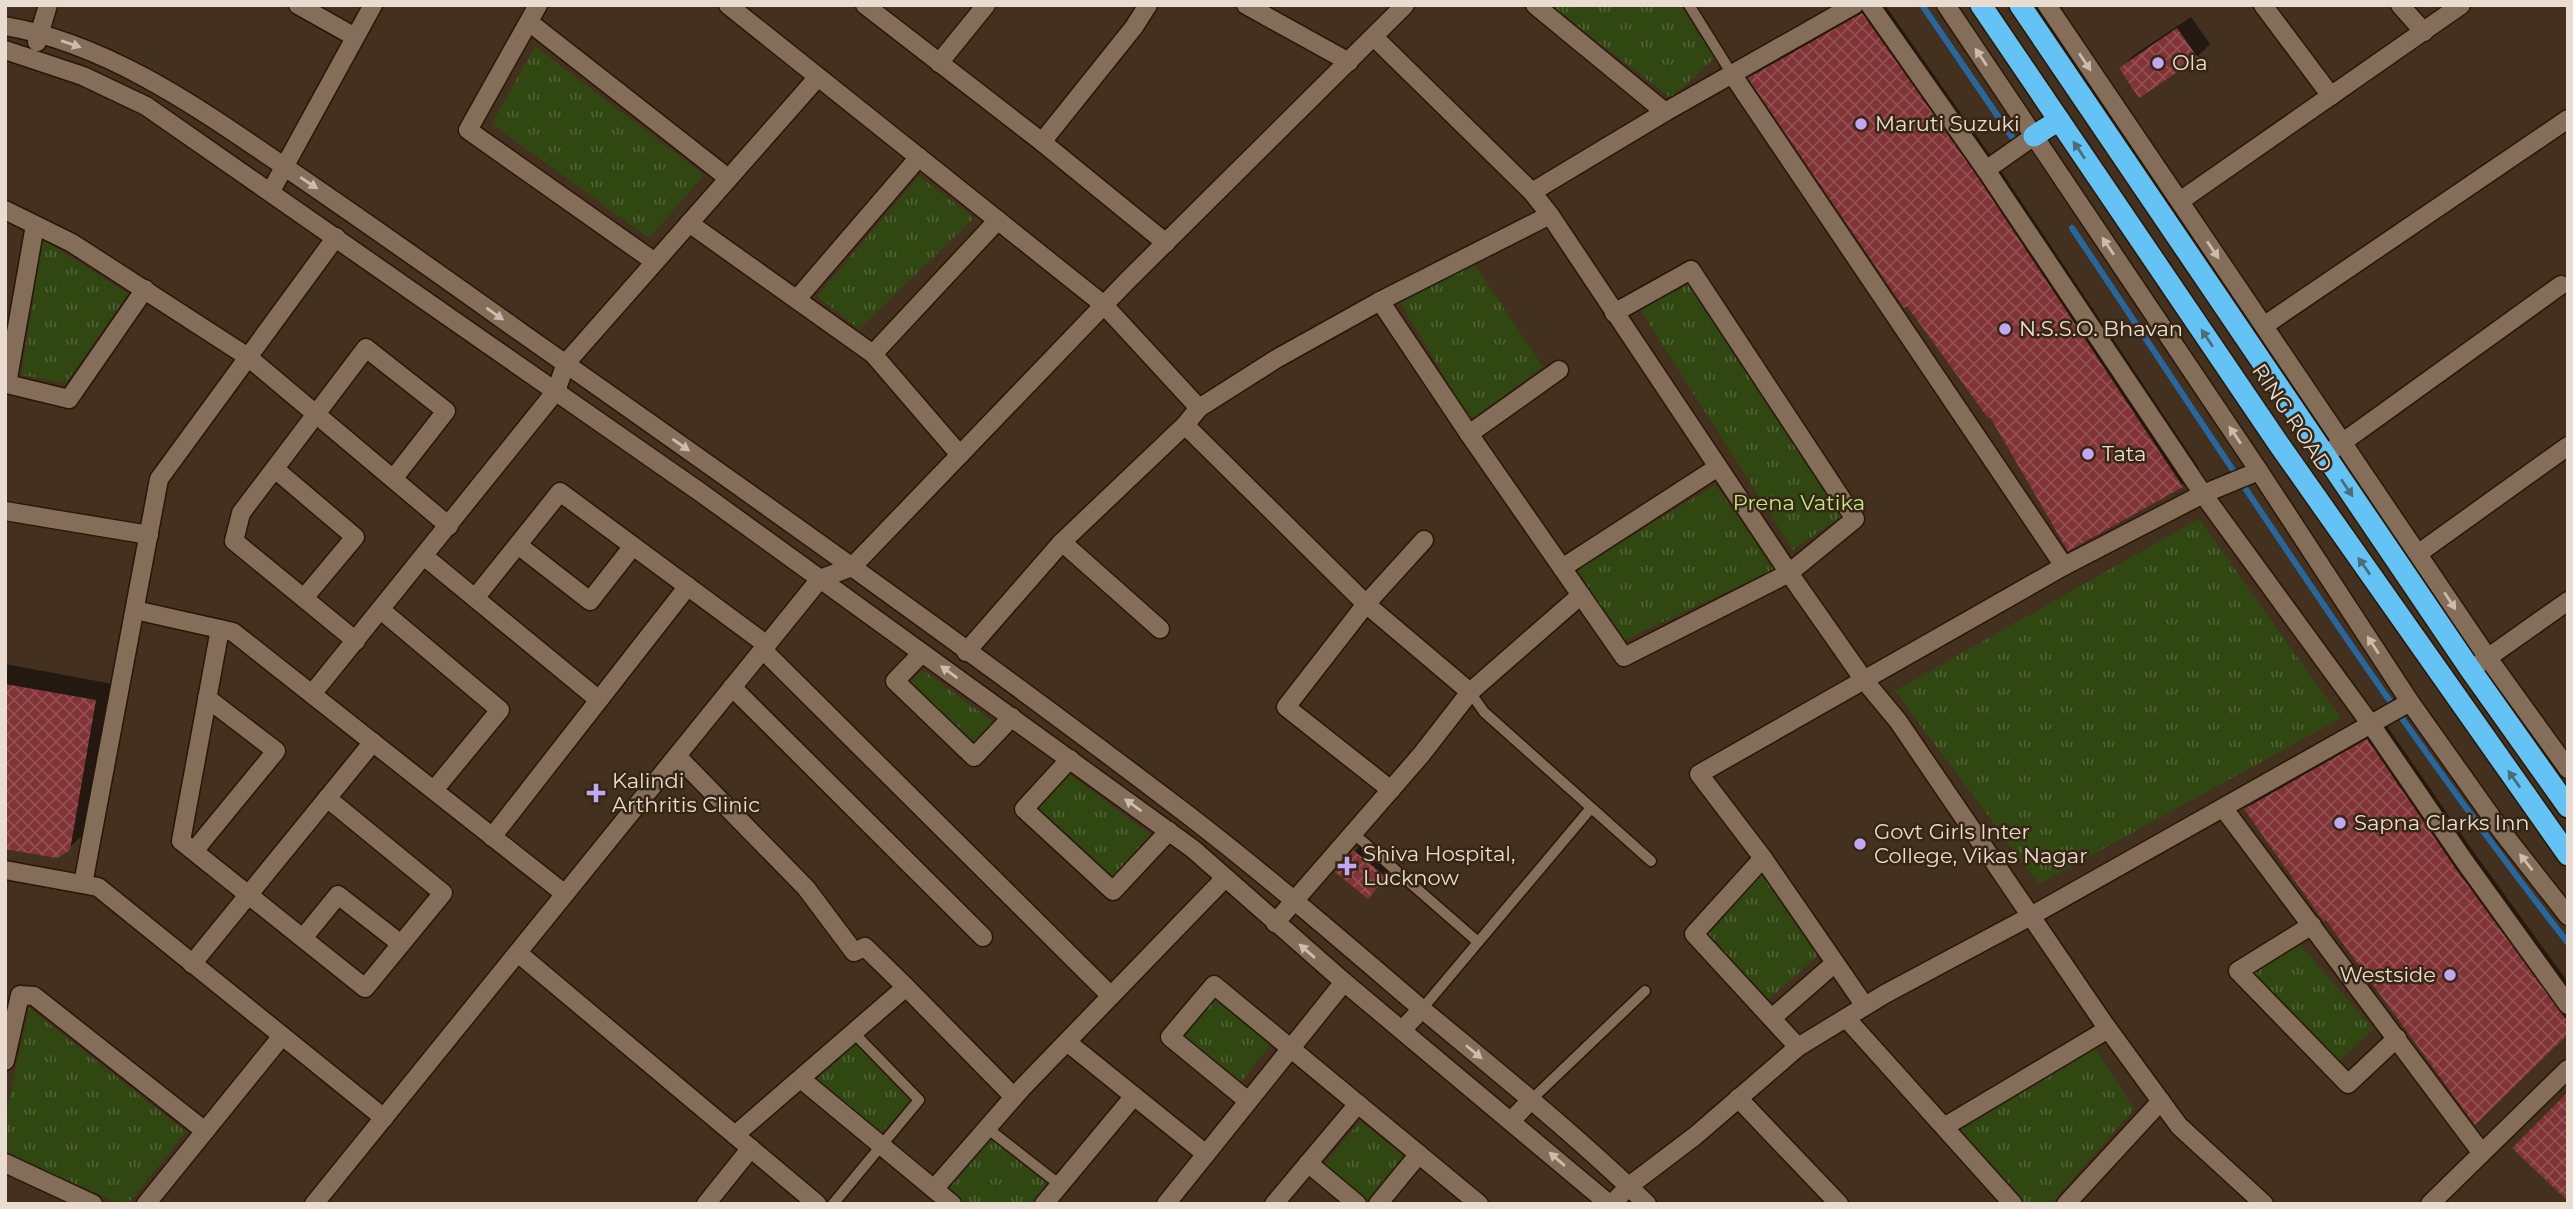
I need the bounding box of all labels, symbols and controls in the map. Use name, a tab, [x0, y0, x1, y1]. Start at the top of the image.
one-way arrow	[61, 39, 82, 50]
one-way arrow	[1974, 48, 1988, 66]
place label: Ola	[2172, 50, 2208, 75]
one-way arrow	[2079, 52, 2092, 72]
marker: Ola	[2150, 55, 2166, 71]
place label: Maruti Suzuki	[1875, 111, 2020, 136]
marker: Maruti Suzuki	[1853, 116, 1869, 132]
one-way arrow	[2072, 141, 2086, 159]
one-way arrow	[299, 177, 319, 190]
one-way arrow	[2101, 237, 2115, 255]
one-way arrow	[2207, 240, 2220, 260]
one-way arrow	[486, 307, 504, 321]
place label: N.S.S.O. Bhavan	[2019, 316, 2183, 341]
marker: N.S.S.O. Bhavan	[1997, 321, 2013, 337]
one-way arrow	[2200, 329, 2214, 347]
street label: RING ROAD	[2247, 359, 2338, 477]
one-way arrow	[2228, 425, 2241, 444]
one-way arrow	[672, 438, 690, 452]
place label: Tata	[2102, 441, 2146, 466]
marker: Tata	[2080, 446, 2096, 462]
one-way arrow	[2340, 479, 2354, 497]
park label: Prena Vatika	[1733, 490, 1865, 515]
one-way arrow	[2357, 557, 2371, 575]
one-way arrow	[2444, 591, 2457, 611]
one-way arrow	[2366, 636, 2380, 654]
one-way arrow	[940, 664, 958, 679]
place label: Kalindi Arthritis Clinic	[612, 768, 760, 817]
one-way arrow	[2507, 770, 2521, 788]
marker: Kalindi Arthritis Clinic	[586, 783, 606, 803]
one-way arrow	[1124, 798, 1142, 812]
place label: Sapna Clarks Inn	[2354, 810, 2530, 835]
marker: Sapna Clarks Inn	[2332, 815, 2348, 831]
place label: Govt Girls Inter College, Vikas Nagar	[1874, 819, 2088, 868]
marker: Govt Girls Inter College, Vikas Nagar	[1852, 836, 1868, 852]
place label: Shiva Hospital, Lucknow	[1363, 841, 1515, 890]
one-way arrow	[2518, 854, 2533, 872]
marker: Shiva Hospital, Lucknow	[1337, 856, 1357, 876]
one-way arrow	[1299, 943, 1317, 958]
place label: Westside	[2340, 962, 2436, 987]
marker: Westside	[2442, 967, 2458, 983]
one-way arrow	[1465, 1044, 1483, 1060]
one-way arrow	[1548, 1151, 1566, 1167]

